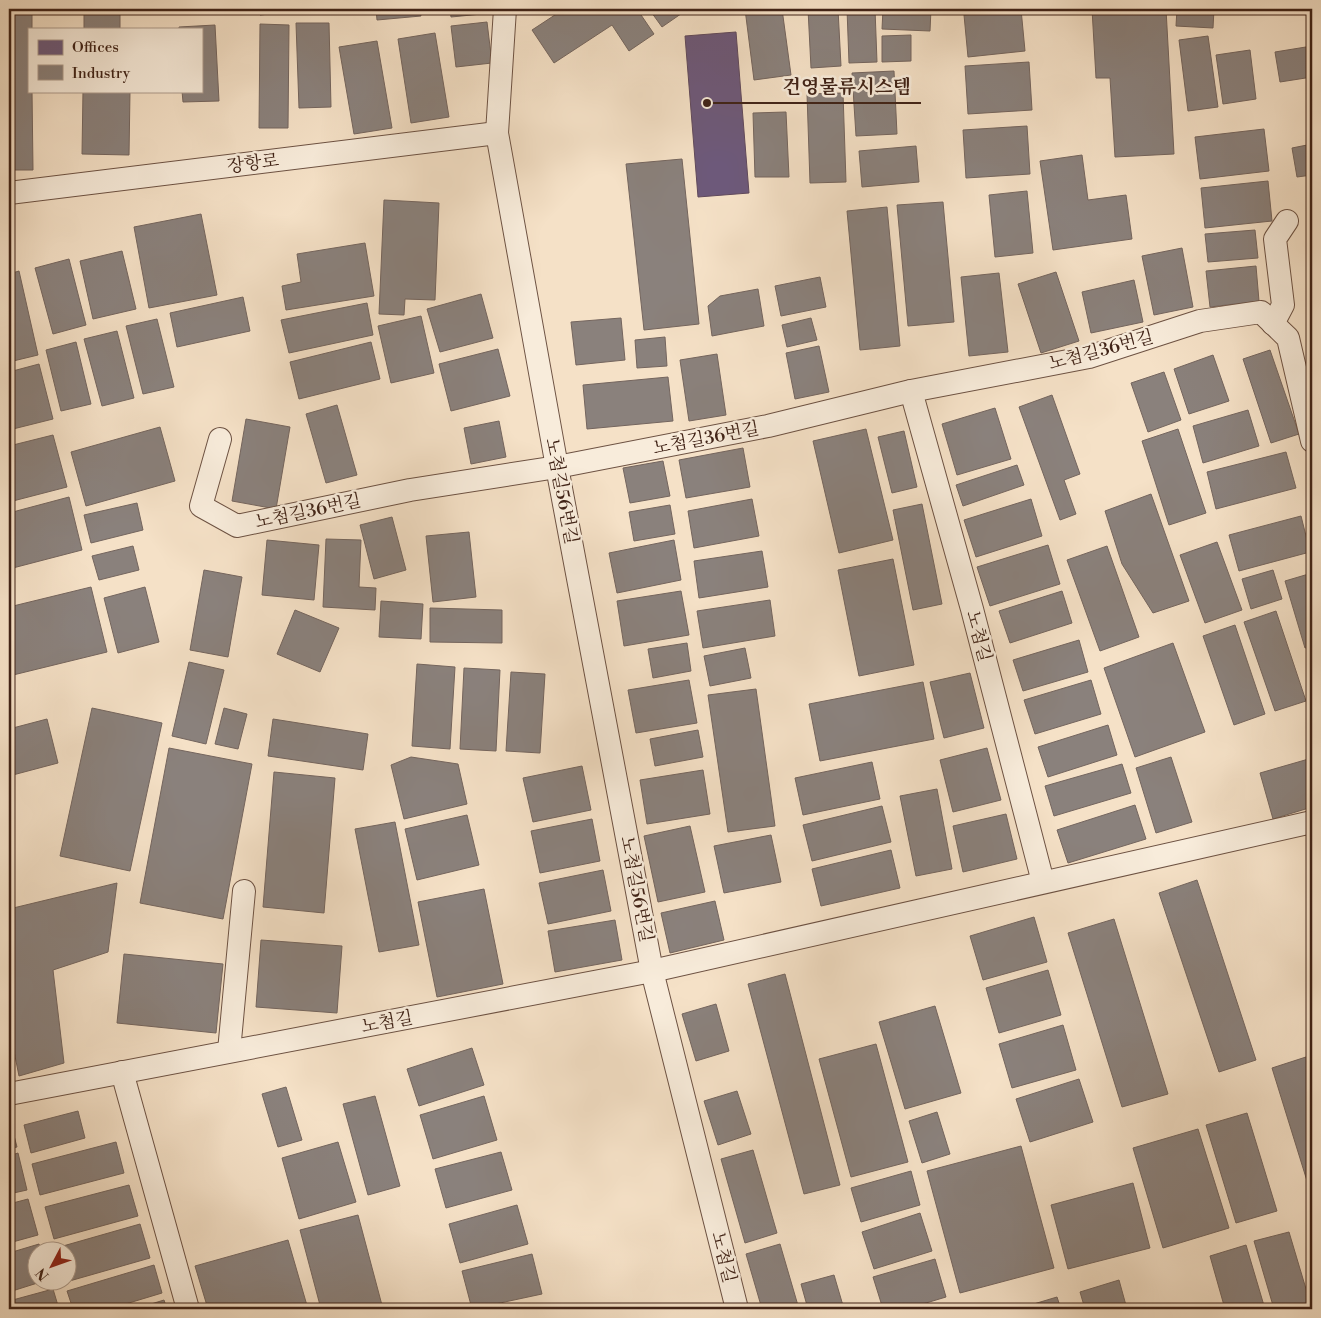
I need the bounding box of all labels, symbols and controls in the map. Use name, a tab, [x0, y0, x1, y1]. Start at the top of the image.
legend	[28, 28, 202, 92]
text: Offices	[72, 38, 119, 57]
text: Industry	[72, 64, 131, 83]
callout: 건영물류시스템	[773, 69, 921, 103]
text: 건영물류시스템	[783, 75, 911, 99]
street label: 장항로	[226, 149, 280, 178]
street label: 노첨길36번길	[1046, 325, 1156, 376]
street label: 노첨길36번길	[651, 417, 761, 460]
street label: 노첨길56번길	[540, 436, 583, 546]
street label: 노첨길36번길	[253, 489, 363, 534]
street label: 노첨길	[961, 608, 996, 664]
street label: 노첨길56번길	[615, 834, 658, 944]
street label: 노첨길	[359, 1006, 415, 1039]
street label: 노첨길	[706, 1229, 741, 1285]
north arrow	[28, 1240, 78, 1290]
text: N	[33, 1264, 53, 1284]

